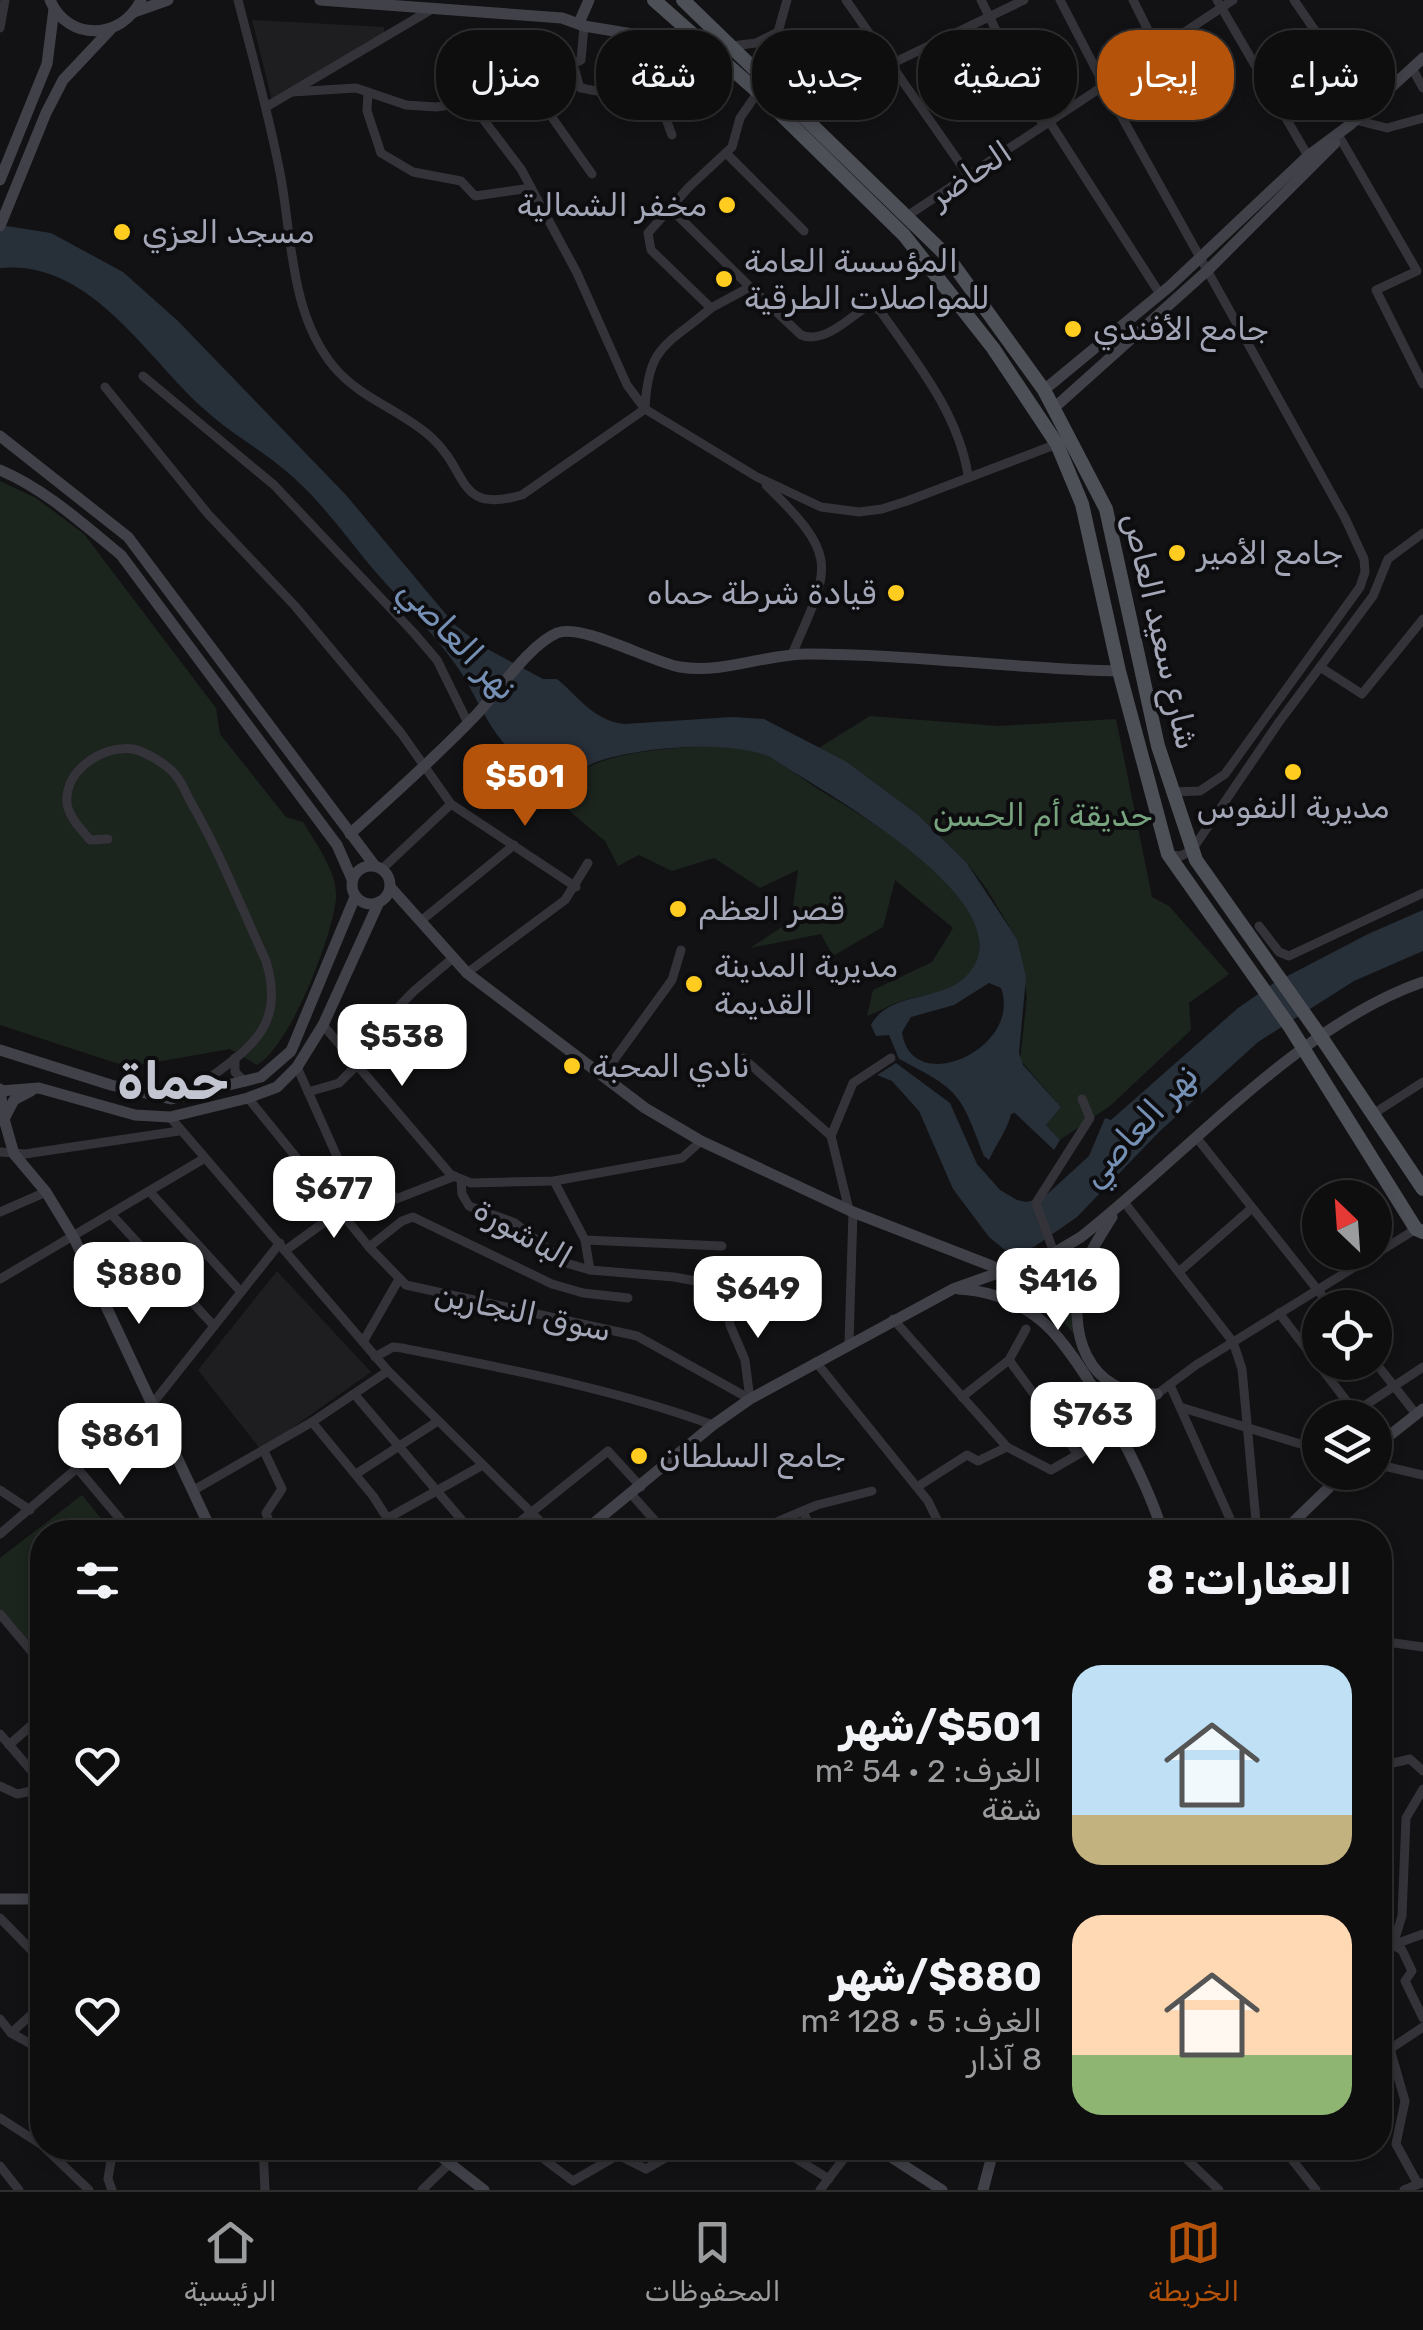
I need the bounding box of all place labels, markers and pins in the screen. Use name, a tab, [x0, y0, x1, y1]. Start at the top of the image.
place label: مخفر الشمالية	[517, 186, 707, 224]
marker: مخفر الشمالية	[716, 194, 738, 216]
place label: مسجد العزي	[142, 213, 314, 254]
marker: مسجد العزي	[111, 221, 133, 243]
place label: المؤسسة العامة للمواصلات الطرقية	[744, 242, 990, 317]
marker: المؤسسة العامة للمواصلات الطرقية	[713, 268, 735, 290]
place label: جامع الأفندي	[1093, 310, 1269, 352]
marker: جامع الأفندي	[1062, 318, 1084, 340]
place label: جامع الأمير	[1195, 534, 1343, 576]
marker: جامع الأمير	[1166, 542, 1188, 564]
place label: قيادة شرطة حماه	[647, 574, 876, 612]
marker: قيادة شرطة حماه	[885, 582, 907, 604]
pin: $501	[466, 744, 584, 829]
marker: مديرية النفوس	[1282, 761, 1304, 783]
place label: مديرية النفوس	[1197, 788, 1389, 826]
place label: قصر العظم	[698, 890, 844, 930]
marker: قصر العظم	[667, 898, 689, 920]
place label: مديرية المدينة القديمة	[714, 947, 898, 1022]
marker: مديرية المدينة القديمة	[683, 973, 705, 995]
pin: $538	[343, 1004, 461, 1089]
place label: نادي المحبة	[592, 1047, 750, 1088]
marker: نادي المحبة	[561, 1055, 583, 1077]
pin: $677	[275, 1156, 393, 1241]
pin: $880	[80, 1242, 198, 1327]
pin: $416	[999, 1248, 1117, 1333]
pin: $649	[699, 1256, 817, 1341]
pin: $763	[1034, 1382, 1152, 1467]
pin: $861	[61, 1403, 179, 1488]
place label: جامع السلطان	[659, 1437, 846, 1479]
marker: جامع السلطان	[628, 1445, 650, 1467]

